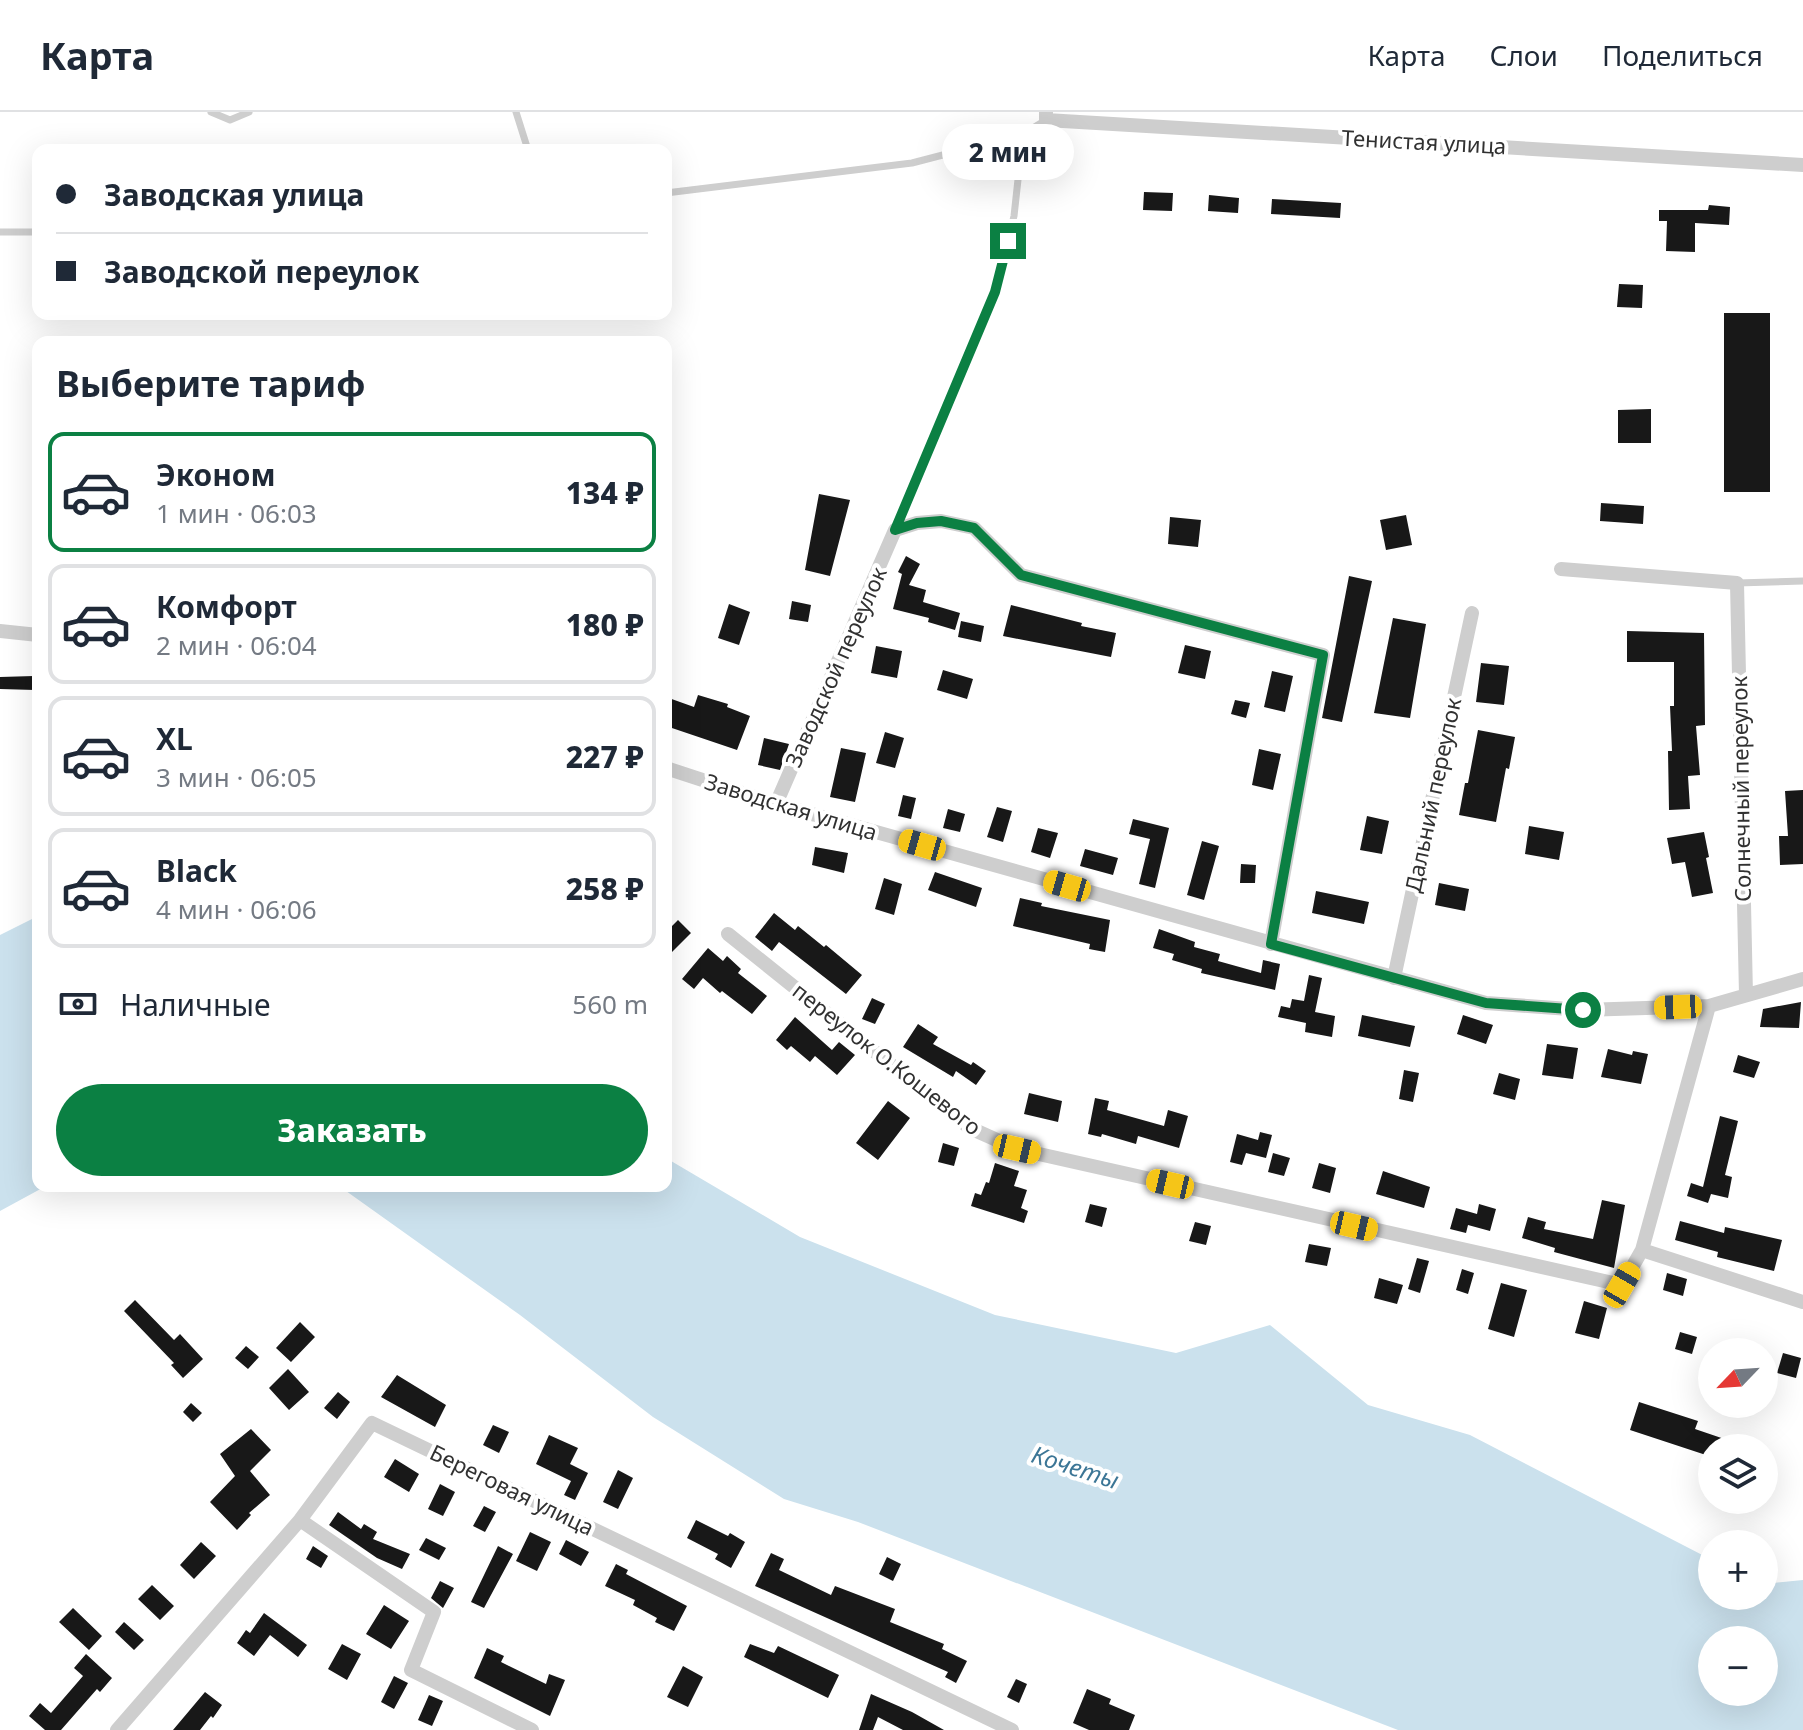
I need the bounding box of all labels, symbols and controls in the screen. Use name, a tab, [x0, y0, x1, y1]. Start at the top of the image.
text: Карта	[40, 29, 154, 81]
text: Карта	[1367, 36, 1446, 74]
text: Слои	[1490, 36, 1558, 74]
text: Поделиться	[1602, 36, 1763, 74]
street label: Тенистая улица	[1341, 122, 1507, 160]
callout: 2 мин	[942, 125, 1074, 181]
text: 2 мин	[969, 134, 1047, 170]
text: Заводская улица	[104, 174, 364, 215]
route end	[990, 223, 1026, 259]
text: Заводской переулок	[104, 251, 419, 292]
text: Выберите тариф	[56, 359, 365, 408]
text: Эконом	[156, 454, 276, 495]
icon: car	[60, 456, 132, 528]
text: 134 ₽	[566, 472, 644, 513]
text: 1 мин · 06:03	[156, 495, 317, 531]
street label: Заводской переулок	[777, 561, 893, 771]
text: Комфорт	[156, 586, 297, 627]
icon: car	[60, 588, 132, 660]
text: 180 ₽	[566, 604, 644, 645]
text: 2 мин · 06:04	[156, 627, 317, 663]
street label: Солнечный переулок	[1723, 675, 1757, 902]
street label: Дальний переулок	[1397, 695, 1467, 895]
text: XL	[156, 718, 193, 759]
icon: car	[60, 720, 132, 792]
text: 227 ₽	[566, 736, 644, 777]
text: 3 мин · 06:05	[156, 759, 317, 795]
street label: Заводская улица	[701, 766, 881, 847]
car	[896, 827, 948, 863]
text: Black	[156, 850, 237, 891]
icon: car	[60, 852, 132, 924]
text: 258 ₽	[566, 868, 644, 909]
car	[1041, 868, 1093, 904]
text: 4 мин · 06:06	[156, 891, 317, 927]
street label: переулок О.Кошевого	[787, 975, 988, 1141]
icon: cash	[56, 982, 100, 1026]
text: Наличные	[120, 984, 271, 1025]
text: 560 m	[572, 986, 648, 1022]
route start	[1565, 992, 1601, 1028]
car	[1654, 994, 1702, 1020]
button: Заказать	[56, 1084, 648, 1176]
car	[991, 1132, 1043, 1166]
car	[1144, 1167, 1196, 1201]
car	[1328, 1209, 1380, 1243]
car	[1600, 1258, 1644, 1312]
north arrow	[1698, 1338, 1778, 1418]
map controls	[1698, 1338, 1778, 1706]
button: layers	[1698, 1434, 1778, 1514]
street label: Береговая улица	[425, 1436, 599, 1542]
water label: Кочеты	[1028, 1437, 1124, 1496]
button: +	[1698, 1530, 1778, 1610]
button: −	[1698, 1626, 1778, 1706]

